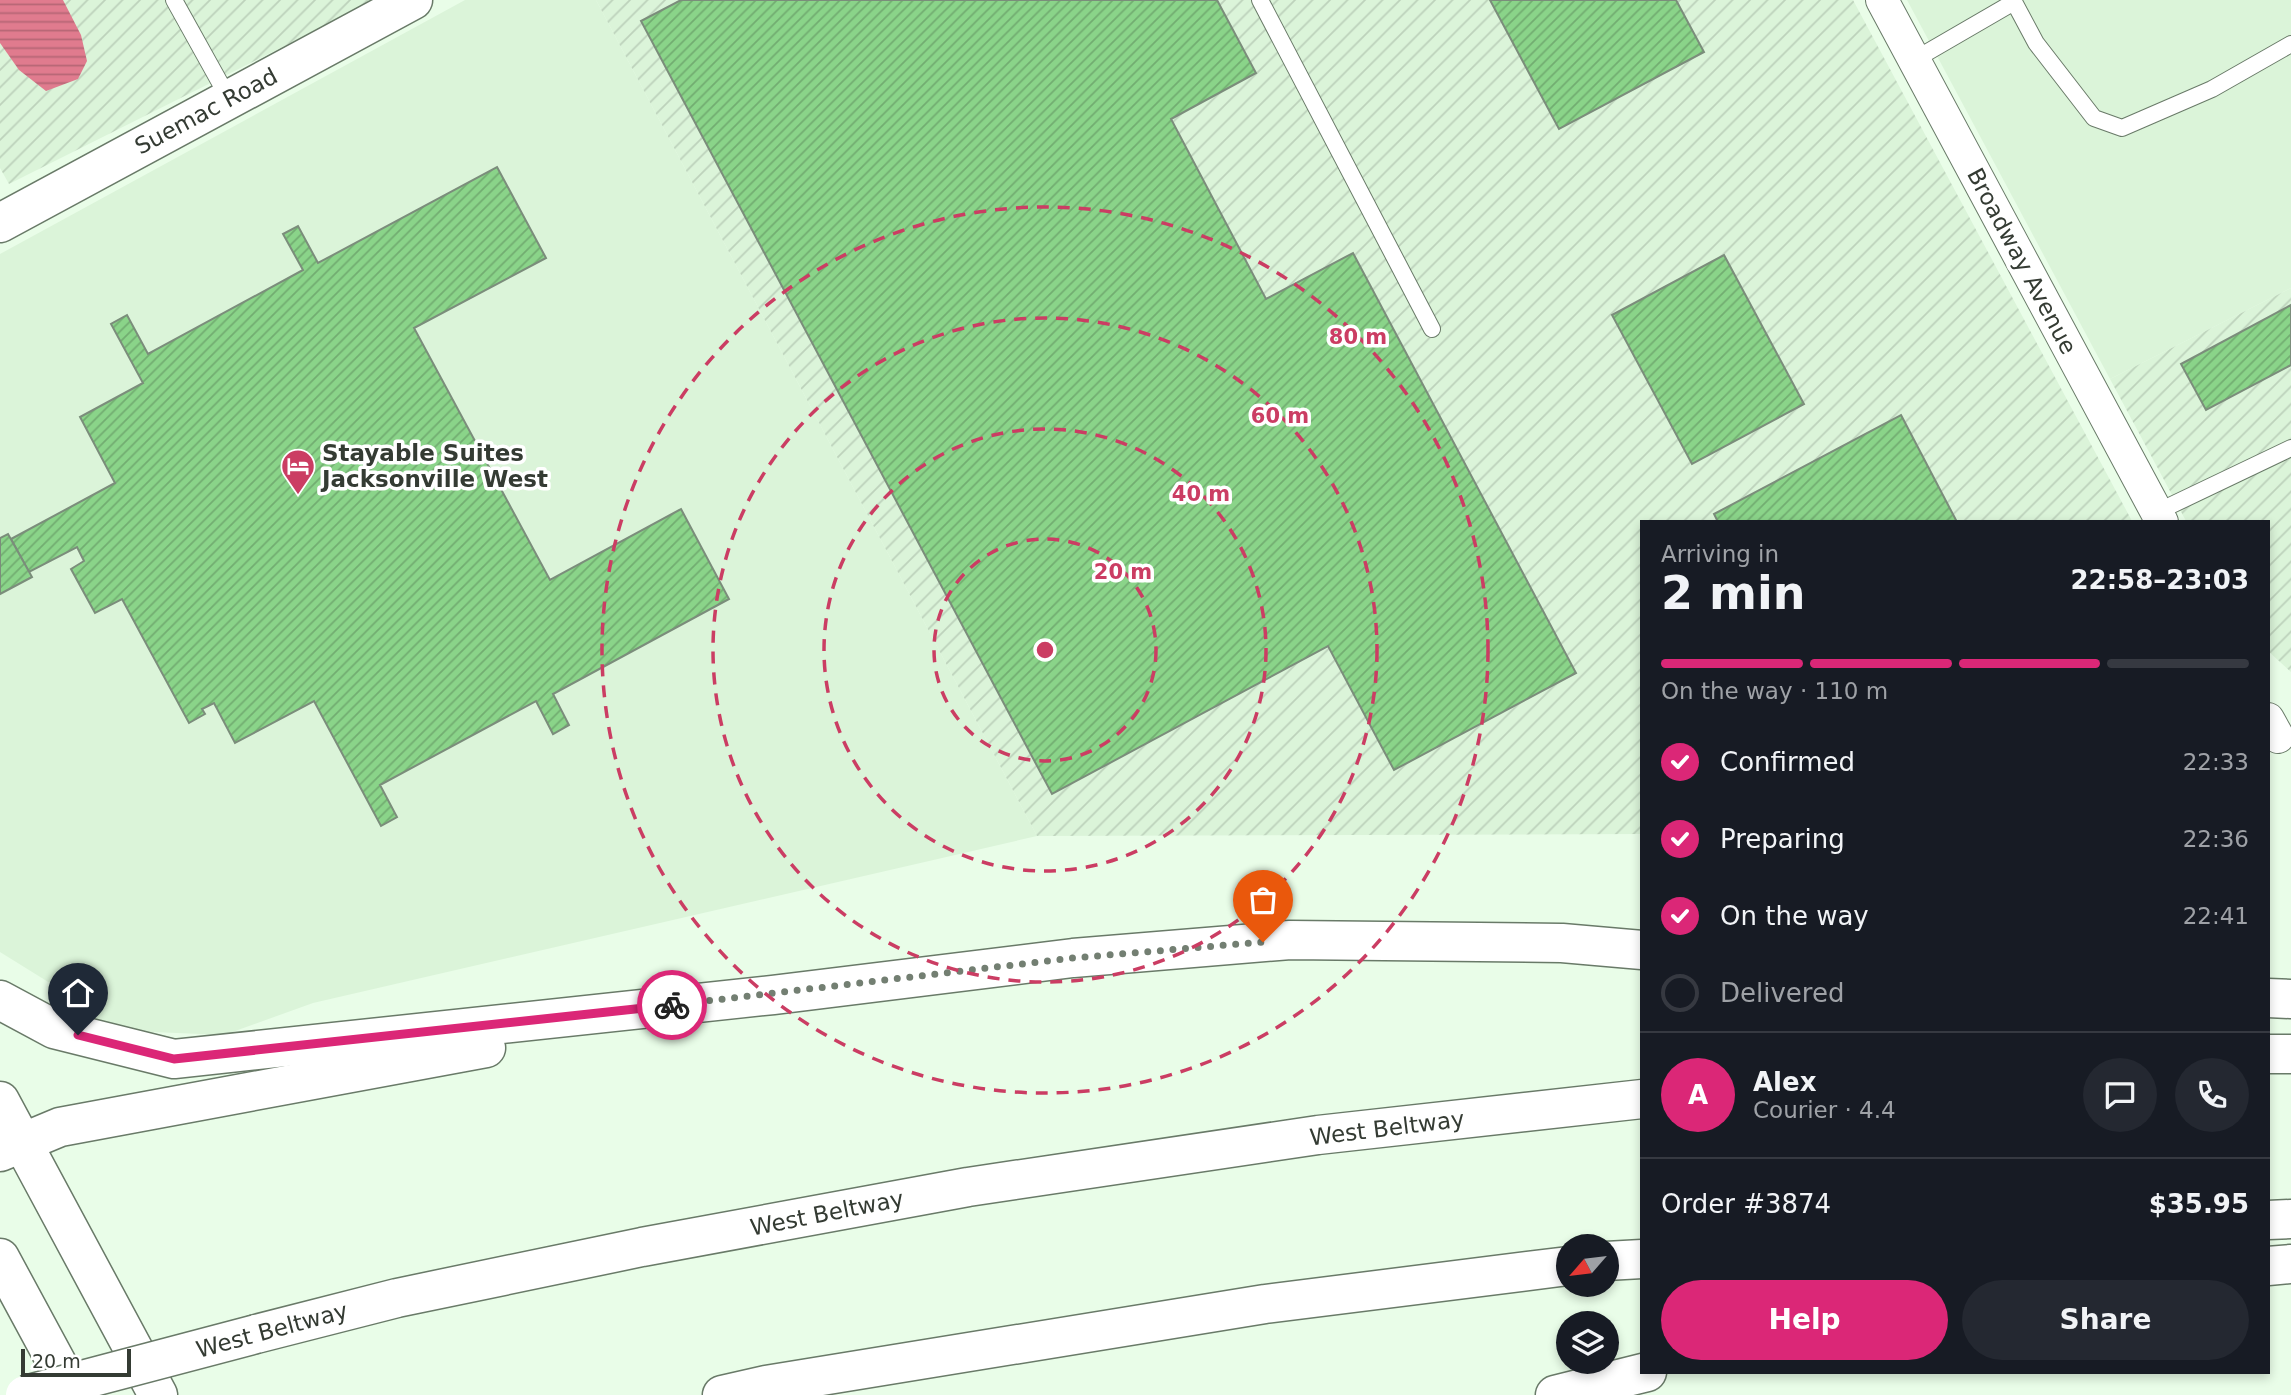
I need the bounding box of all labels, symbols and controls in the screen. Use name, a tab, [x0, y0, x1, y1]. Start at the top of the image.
street label: Suemac Road	[130, 63, 282, 159]
street label: Broadway Avenue	[1962, 164, 2082, 358]
text: 80 m	[1329, 325, 1387, 349]
text: 60 m	[1251, 404, 1309, 428]
place label: Stayable Suites Jacksonville West	[320, 440, 548, 492]
hotel icon: Stayable Suites Jacksonville West	[279, 447, 317, 496]
text: 40 m	[1172, 482, 1230, 506]
text: Arriving in	[1661, 541, 1779, 567]
text: 20 m	[1094, 560, 1152, 584]
text: 22:58–23:03	[2070, 565, 2249, 595]
text: 2 min	[1661, 566, 1805, 620]
centre of rings	[1033, 638, 1057, 662]
text: On the way · 110 m	[1661, 678, 1888, 704]
icon: check	[1661, 743, 1699, 781]
text: Confirmed	[1720, 747, 1855, 777]
text: 22:33	[2183, 749, 2249, 775]
icon: check	[1661, 820, 1699, 858]
text: Preparing	[1720, 824, 1845, 854]
text: 22:36	[2183, 826, 2249, 852]
pin	[1233, 870, 1293, 942]
icon: bag	[1244, 881, 1282, 919]
icon: check	[1661, 897, 1699, 935]
text: On the way	[1720, 901, 1869, 931]
text: 22:41	[2183, 903, 2249, 929]
pin	[48, 963, 108, 1035]
courier	[637, 970, 707, 1040]
icon: home	[59, 974, 97, 1012]
text: Delivered	[1720, 978, 1844, 1008]
icon: bike	[653, 986, 691, 1024]
button: chat	[2083, 1058, 2157, 1132]
button: phone	[2175, 1058, 2249, 1132]
text: Alex	[1753, 1067, 1816, 1097]
text: A	[1688, 1080, 1708, 1110]
text: Courier · 4.4	[1753, 1097, 1896, 1123]
street label: West Beltway	[1308, 1106, 1466, 1150]
street label: West Beltway	[748, 1185, 906, 1241]
text: Order #3874	[1661, 1189, 1831, 1219]
text: $35.95	[2149, 1189, 2249, 1219]
north arrow	[1556, 1234, 1619, 1297]
map controls	[1556, 1234, 1619, 1374]
button: Help	[1661, 1280, 1948, 1360]
button: Share	[1962, 1280, 2249, 1360]
street label: West Beltway	[193, 1297, 351, 1363]
button: layers	[1556, 1311, 1619, 1374]
scale bar	[21, 1346, 131, 1378]
text: 20 m	[32, 1350, 81, 1372]

